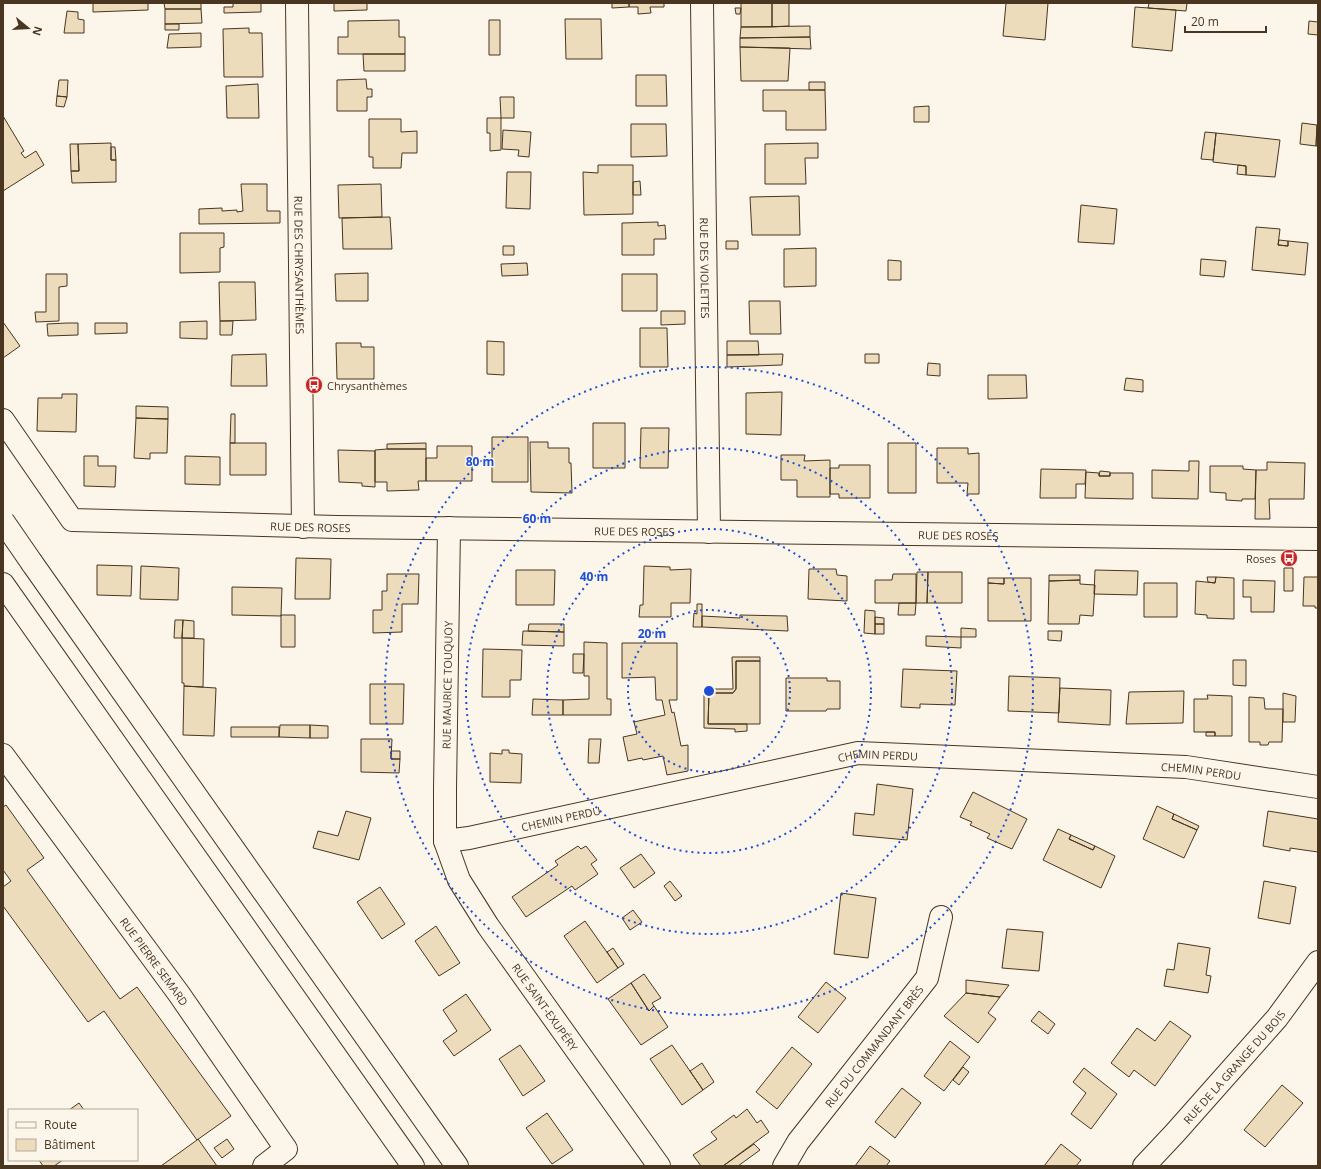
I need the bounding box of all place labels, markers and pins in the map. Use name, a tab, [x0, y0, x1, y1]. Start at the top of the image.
bus stop icon: Chrysanthèmes	[304, 375, 324, 395]
place label: Chrysanthèmes	[327, 378, 407, 393]
bus stop icon: Roses	[1279, 548, 1299, 568]
place label: Roses	[1246, 551, 1276, 566]
centre of rings	[702, 684, 716, 698]

